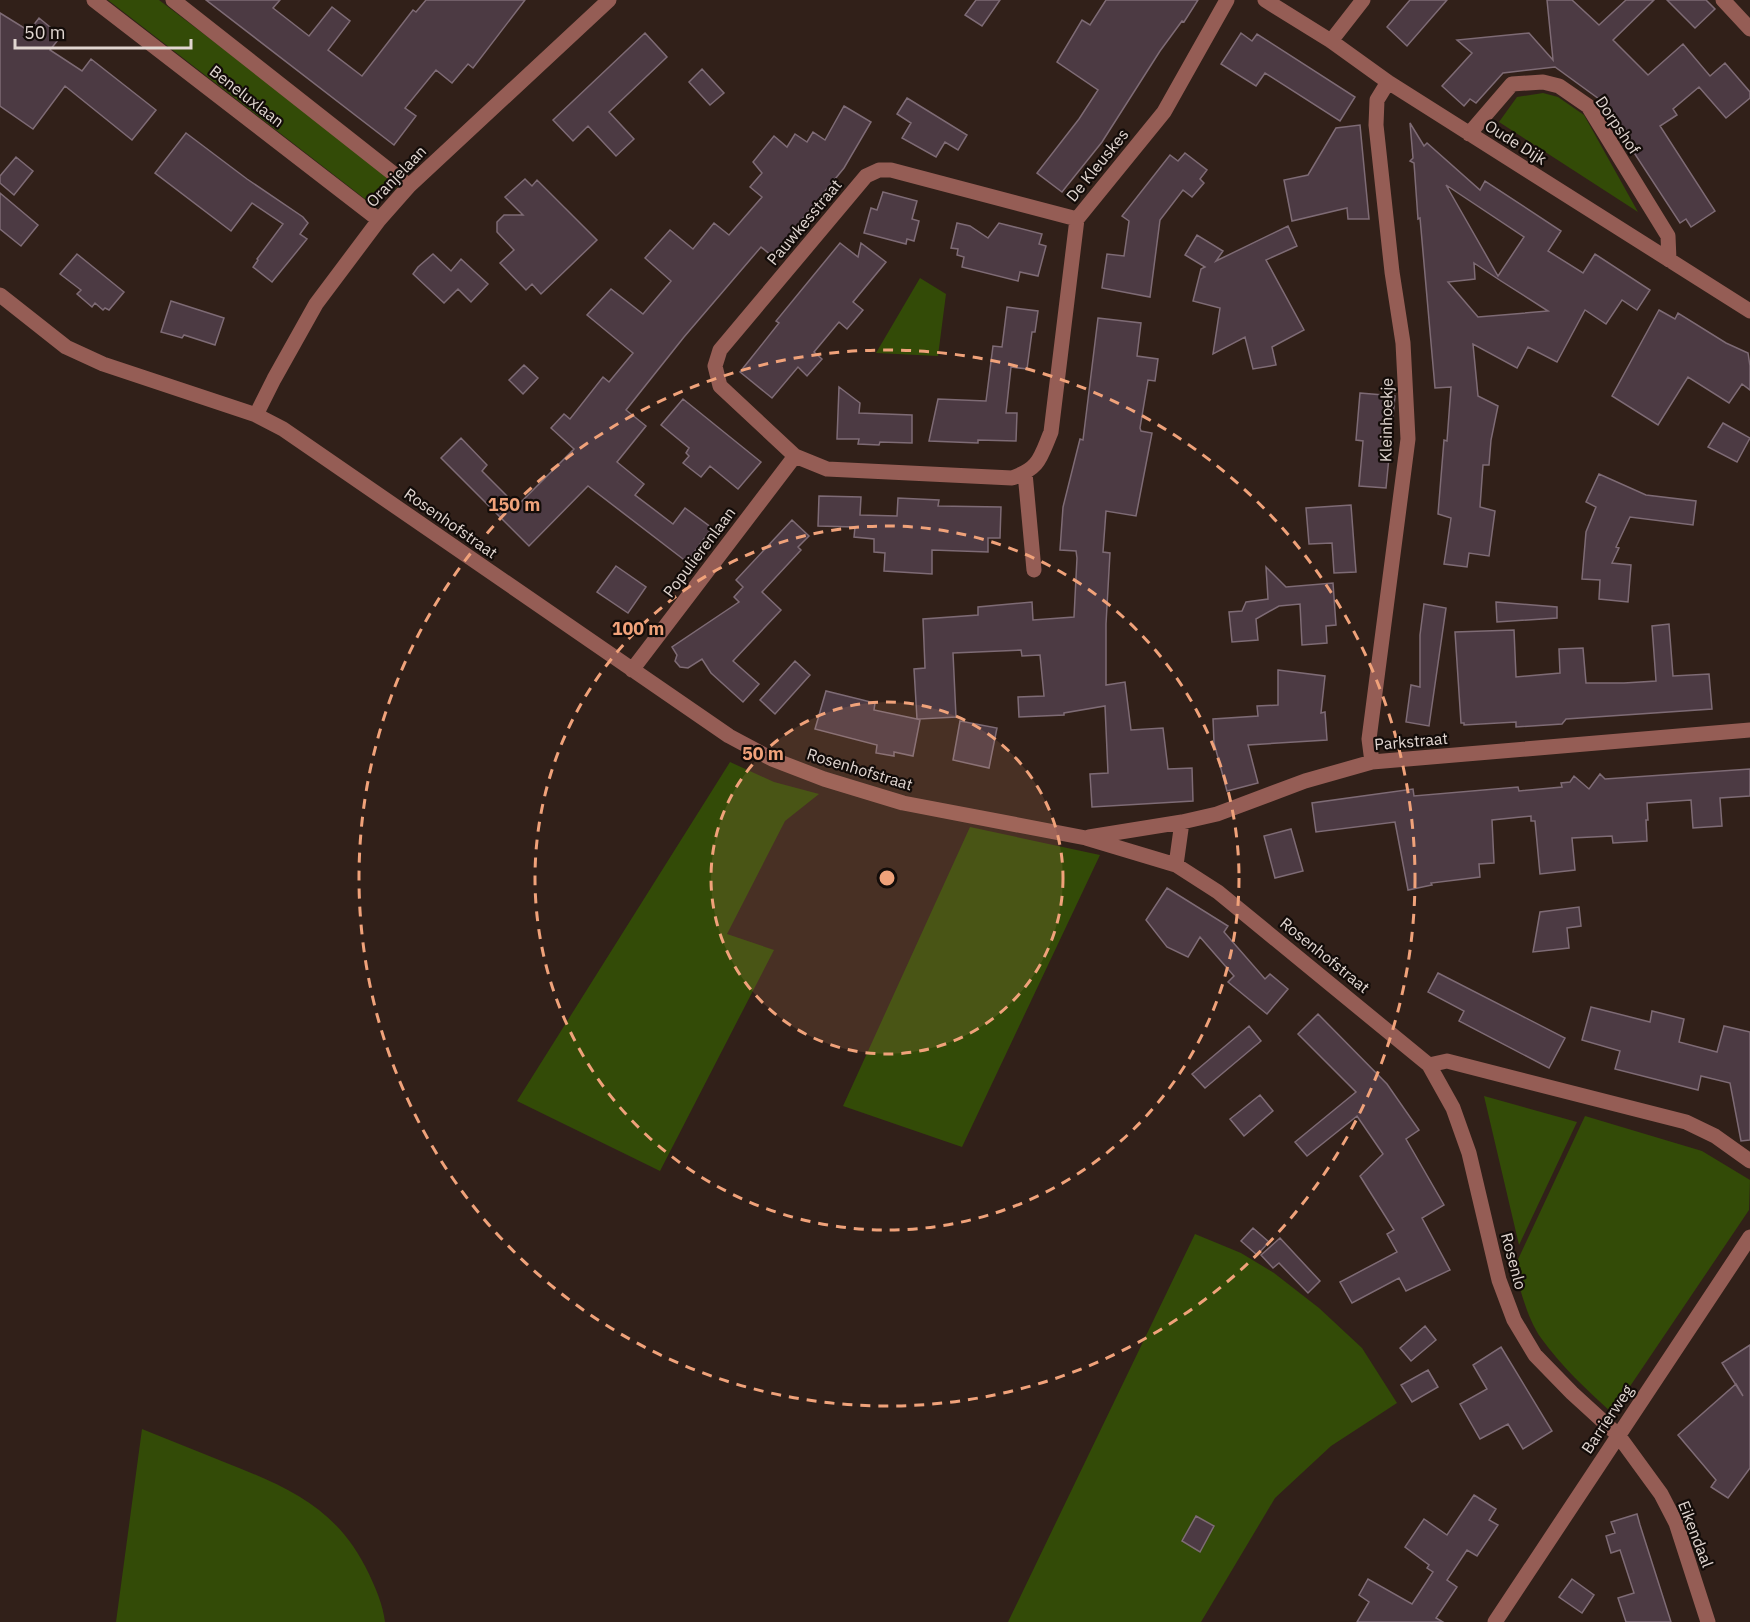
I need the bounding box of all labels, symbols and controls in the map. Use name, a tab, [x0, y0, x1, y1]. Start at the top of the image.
scale bar	[15, 12, 190, 50]
text: 50 m	[24, 21, 66, 44]
street label: Beneluxlaan	[206, 61, 288, 131]
street label: Dorpshof	[1591, 92, 1645, 158]
street label: Oude Dijk	[1481, 115, 1551, 169]
street label: De Kleuskes	[1061, 124, 1133, 206]
street label: Oranjelaan	[362, 141, 430, 211]
street label: Pauwkesstraat	[762, 175, 846, 269]
street label: Kleinhoekje	[1375, 377, 1397, 462]
street label: Rosenhofstraat	[400, 483, 502, 563]
text: 150 m	[488, 493, 540, 516]
street label: Populierenlaan	[659, 503, 739, 601]
text: 100 m	[612, 617, 664, 640]
street label: Parkstraat	[1373, 728, 1449, 754]
text: 50 m	[742, 742, 784, 765]
street label: Rosenhofstraat	[805, 743, 915, 795]
centre of rings	[877, 868, 897, 888]
street label: Rosenhofstraat	[1276, 913, 1374, 997]
street label: Rosenlo	[1497, 1230, 1531, 1292]
street label: Barrierweg	[1577, 1380, 1638, 1457]
street label: Eikendaal	[1674, 1498, 1718, 1570]

